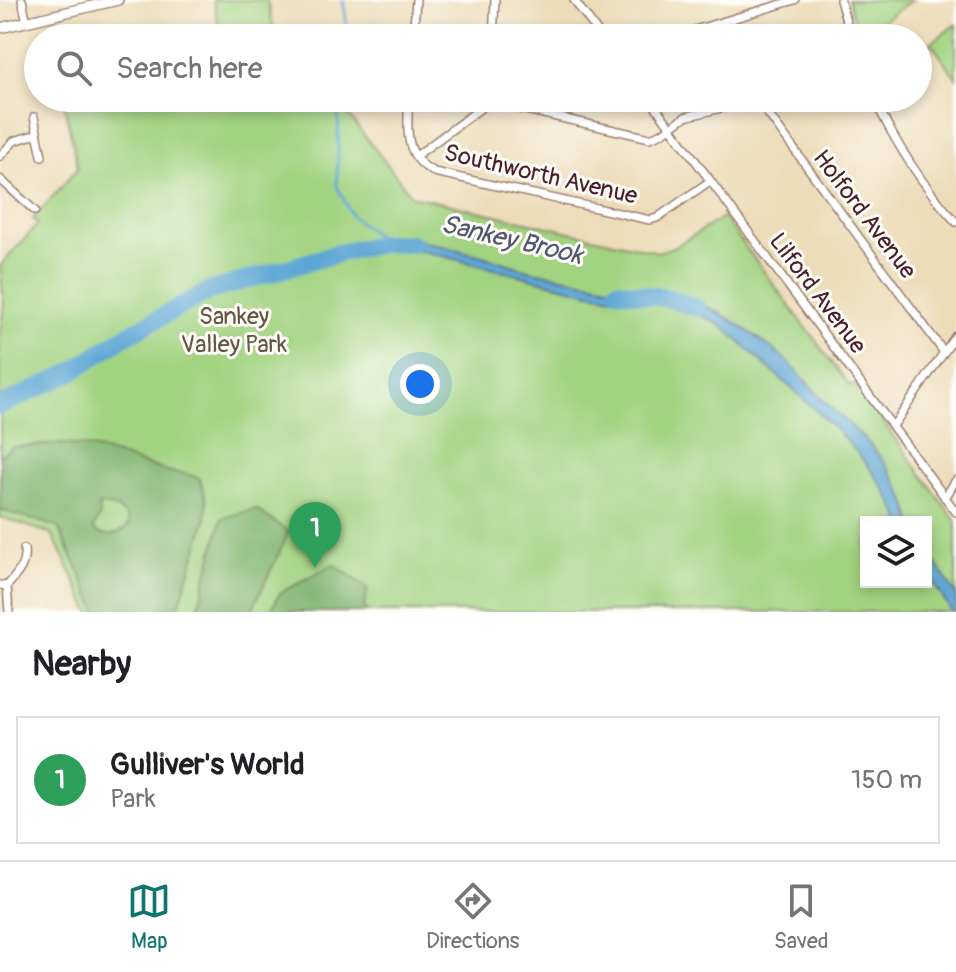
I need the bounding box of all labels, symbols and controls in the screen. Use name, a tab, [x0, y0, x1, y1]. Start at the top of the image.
search box	[24, 24, 932, 112]
icon: search	[52, 46, 96, 90]
text: Search here	[116, 50, 263, 87]
street label: Southworth Avenue	[441, 138, 641, 211]
street label: Holford Avenue	[807, 144, 923, 285]
water label: Sankey Brook	[438, 208, 588, 272]
street label: Lilford Avenue	[763, 227, 872, 359]
park label: Sankey Valley Park	[181, 302, 287, 359]
your location	[400, 364, 440, 404]
pin: 1	[289, 502, 341, 568]
map controls	[860, 516, 932, 588]
button: layers	[860, 516, 932, 588]
text: Nearby	[32, 643, 131, 686]
text: Gulliver's World	[110, 746, 305, 783]
text: 1	[55, 764, 65, 796]
text: 150 m	[851, 764, 922, 796]
text: Park	[110, 783, 156, 815]
tab: Map	[127, 879, 171, 955]
tab: Directions	[426, 879, 519, 955]
tab: Saved	[774, 879, 829, 955]

